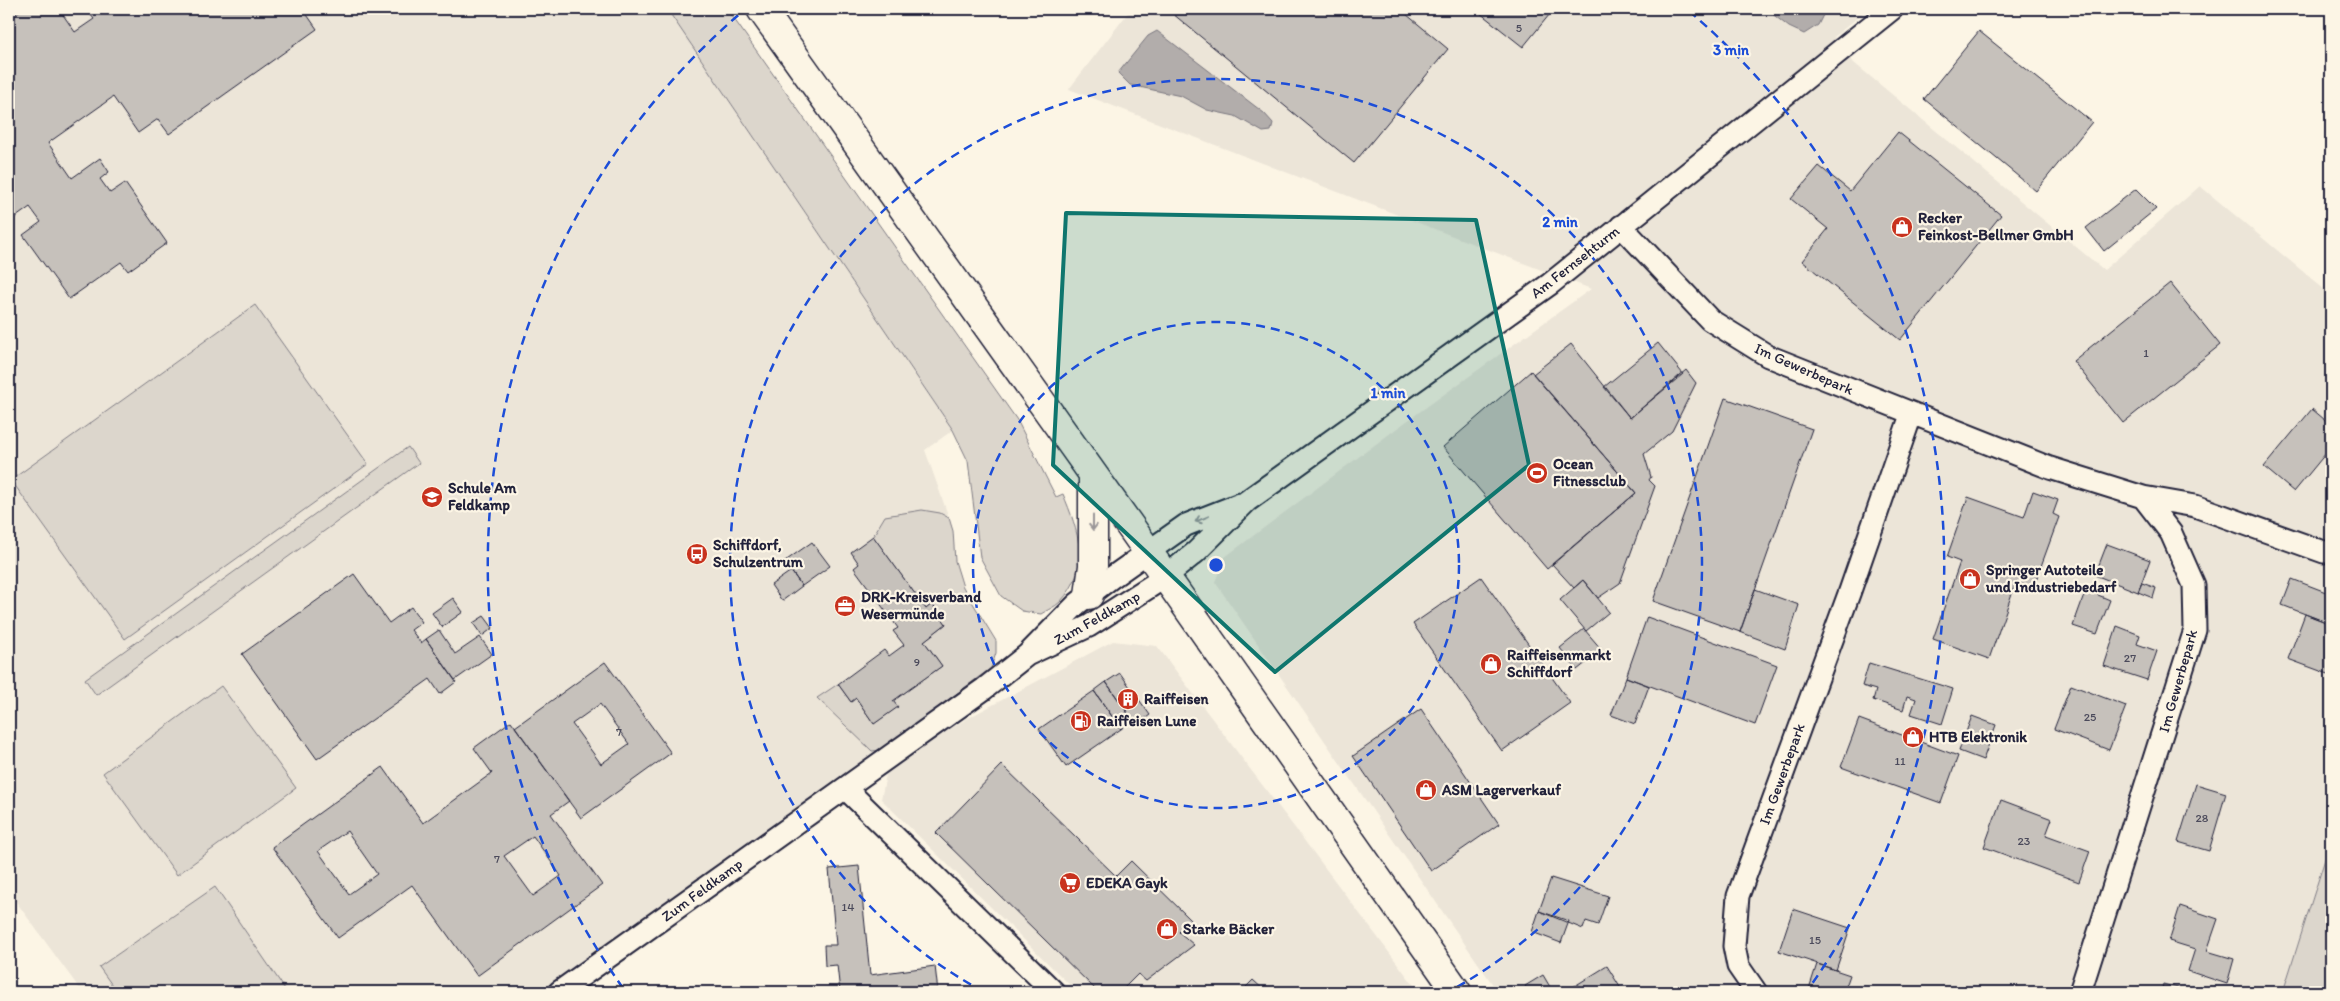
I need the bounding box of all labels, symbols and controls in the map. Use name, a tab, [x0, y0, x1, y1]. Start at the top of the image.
house number: 5	[1516, 21, 1522, 35]
text: 3 min	[1713, 41, 1750, 59]
place label: Recker Feinkost-Bellmer GmbH	[1918, 209, 2074, 244]
text: 2 min	[1542, 213, 1579, 231]
shop icon: Recker Feinkost-Bellmer GmbH	[1890, 215, 1914, 239]
street label: Am Fernsehturm	[1527, 222, 1623, 302]
street label: Im Gewerbepark	[1752, 339, 1856, 399]
house number: 1	[2143, 346, 2149, 360]
text: 1 min	[1371, 384, 1406, 402]
place label: Ocean Fitnessclub	[1553, 455, 1626, 490]
sports icon: Ocean Fitnessclub	[1525, 461, 1549, 485]
place label: Schule Am Feldkamp	[448, 479, 517, 515]
school or university icon: Schule Am Feldkamp	[420, 485, 444, 509]
one-way arrow	[1088, 515, 1098, 531]
one-way arrow	[1195, 515, 1210, 524]
place label: Schiffdorf, Schulzentrum	[713, 536, 804, 571]
bus stop icon: Schiffdorf, Schulzentrum	[685, 542, 709, 566]
centre of rings	[1207, 556, 1225, 574]
place label: Springer Autoteile und Industriebedarf	[1985, 561, 2117, 596]
shop icon: Springer Autoteile und Industriebedarf	[1958, 567, 1982, 591]
street label: Zum Feldkamp	[1051, 587, 1143, 649]
place label: DRK-Kreisverband Wesermünde	[861, 588, 982, 623]
office icon: DRK-Kreisverband Wesermünde	[833, 594, 857, 618]
street label: Im Gewerbepark	[2155, 627, 2201, 735]
place label: Raiffeisenmarkt Schiffdorf	[1507, 646, 1612, 681]
house number: 27	[2124, 651, 2136, 665]
shop icon: Raiffeisenmarkt Schiffdorf	[1479, 652, 1503, 676]
house number: 9	[914, 655, 920, 669]
building icon: Raiffeisen	[1116, 687, 1140, 711]
place label: Raiffeisen	[1144, 690, 1210, 708]
fuel station icon: Raiffeisen Lune	[1069, 709, 1093, 733]
house number: 25	[2084, 710, 2096, 724]
place label: Raiffeisen Lune	[1097, 712, 1196, 730]
street label: Im Gewerbepark	[1755, 721, 1809, 827]
house number: 7	[616, 725, 622, 739]
shop icon: HTB Elektronik	[1901, 725, 1925, 749]
place label: HTB Elektronik	[1929, 728, 2027, 746]
house number: 11	[1894, 754, 1906, 768]
shop icon: ASM Lagerverkauf	[1414, 778, 1438, 802]
place label: ASM Lagerverkauf	[1441, 781, 1561, 800]
house number: 28	[2196, 811, 2209, 825]
house number: 23	[2018, 834, 2031, 848]
house number: 7	[494, 852, 500, 866]
street label: Zum Feldkamp	[658, 855, 746, 925]
supermarket icon: EDEKA Gayk	[1058, 871, 1082, 895]
place label: EDEKA Gayk	[1086, 874, 1168, 893]
house number: 14	[842, 900, 854, 914]
shop icon: Starke Bäcker	[1155, 917, 1179, 941]
place label: Starke Bäcker	[1183, 920, 1275, 938]
house number: 15	[1809, 933, 1821, 947]

